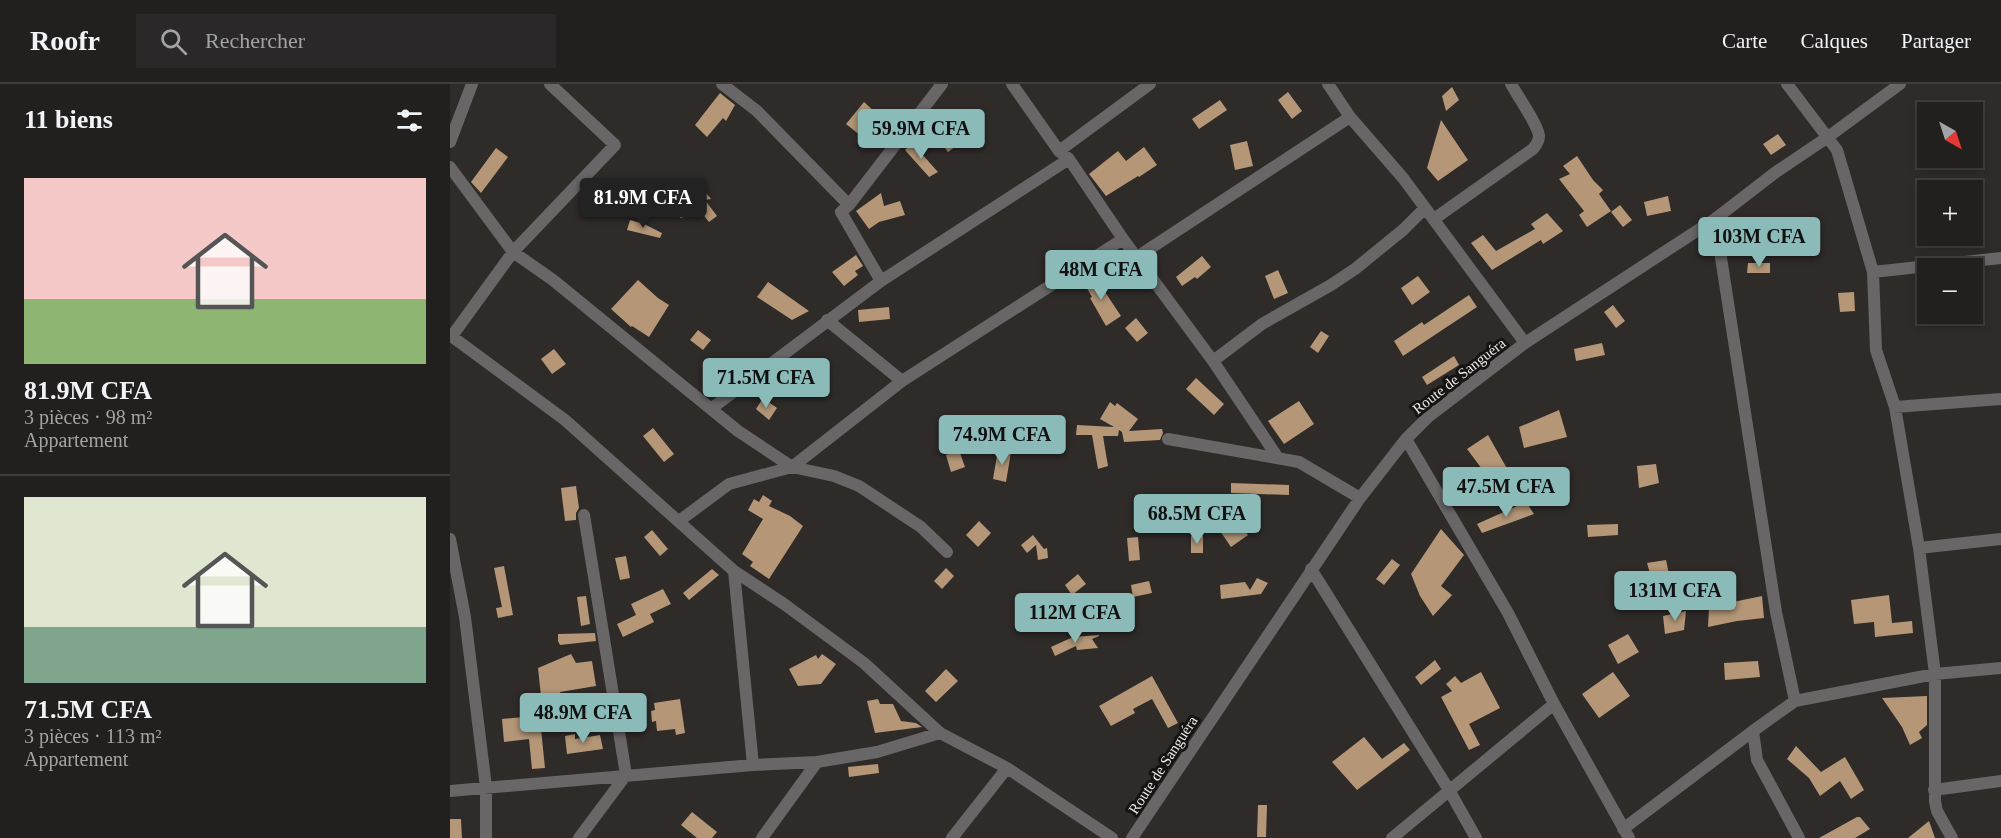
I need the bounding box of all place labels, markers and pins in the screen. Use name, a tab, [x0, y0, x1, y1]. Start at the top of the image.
pin: 59.9M CFA	[852, 109, 990, 160]
pin: 81.9M CFA	[574, 178, 712, 229]
pin: 103M CFA	[1697, 217, 1821, 268]
pin: 48M CFA	[1046, 250, 1156, 301]
pin: 71.5M CFA	[697, 358, 835, 409]
pin: 74.9M CFA	[933, 415, 1071, 466]
pin: 47.5M CFA	[1437, 467, 1575, 518]
pin: 68.5M CFA	[1128, 494, 1266, 545]
pin: 131M CFA	[1613, 571, 1737, 622]
pin: 112M CFA	[1013, 593, 1137, 644]
pin: 48.9M CFA	[514, 693, 652, 744]

